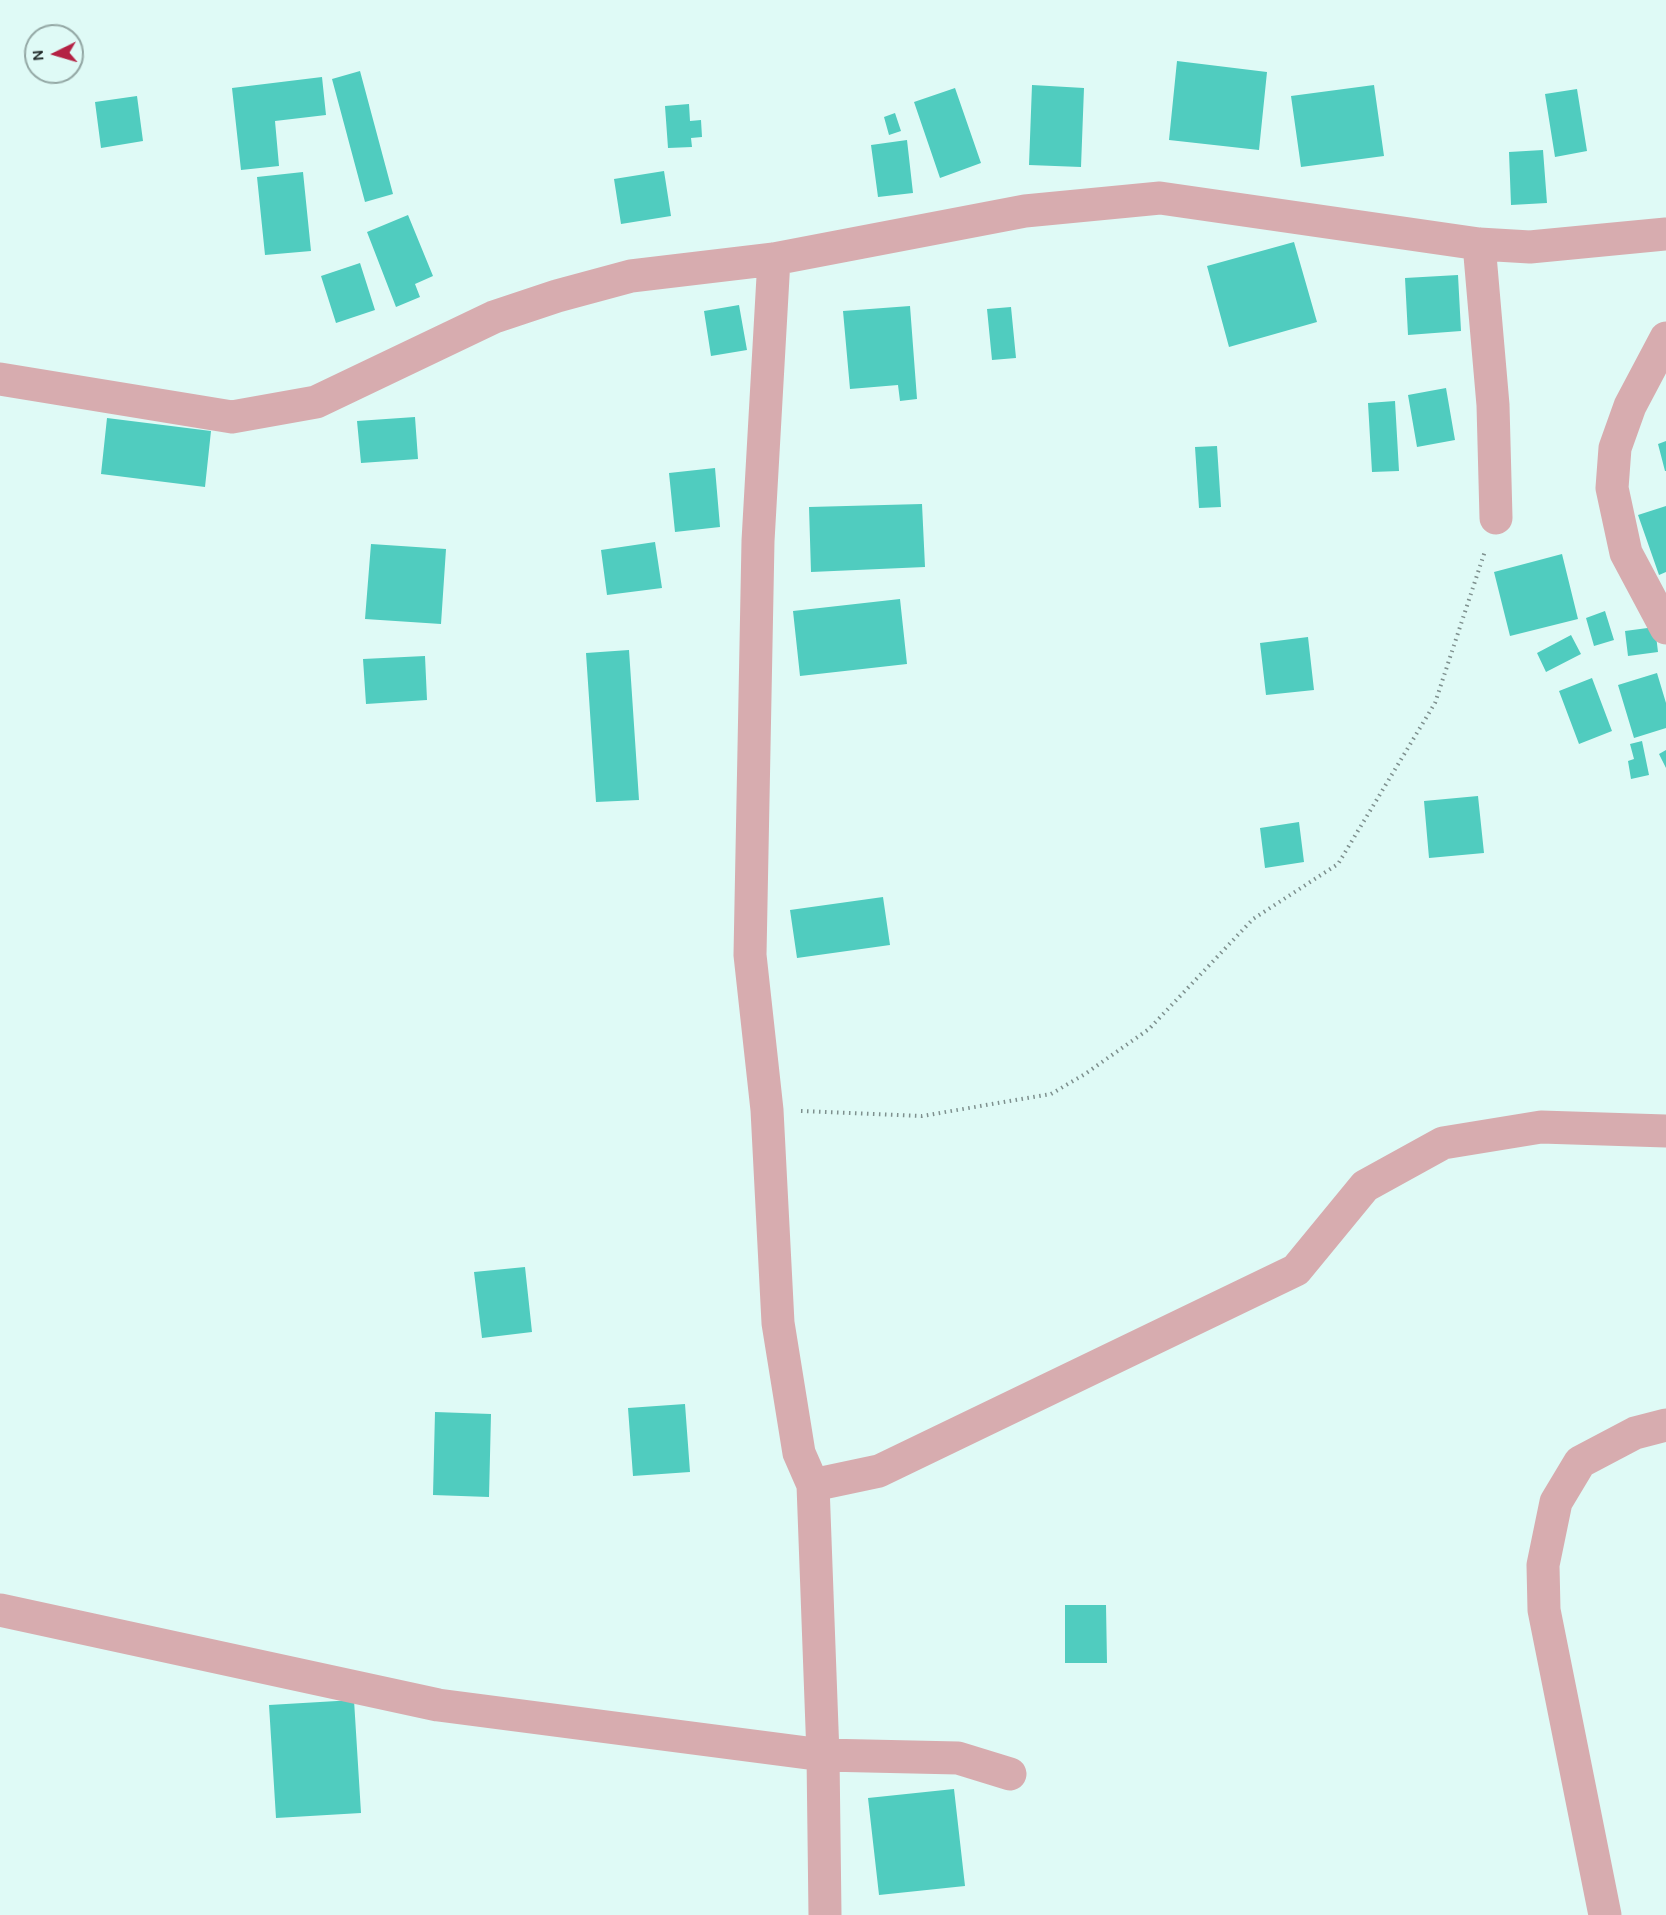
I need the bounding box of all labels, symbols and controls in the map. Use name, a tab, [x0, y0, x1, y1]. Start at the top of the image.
north arrow	[24, 24, 84, 84]
text: N	[28, 49, 48, 62]

